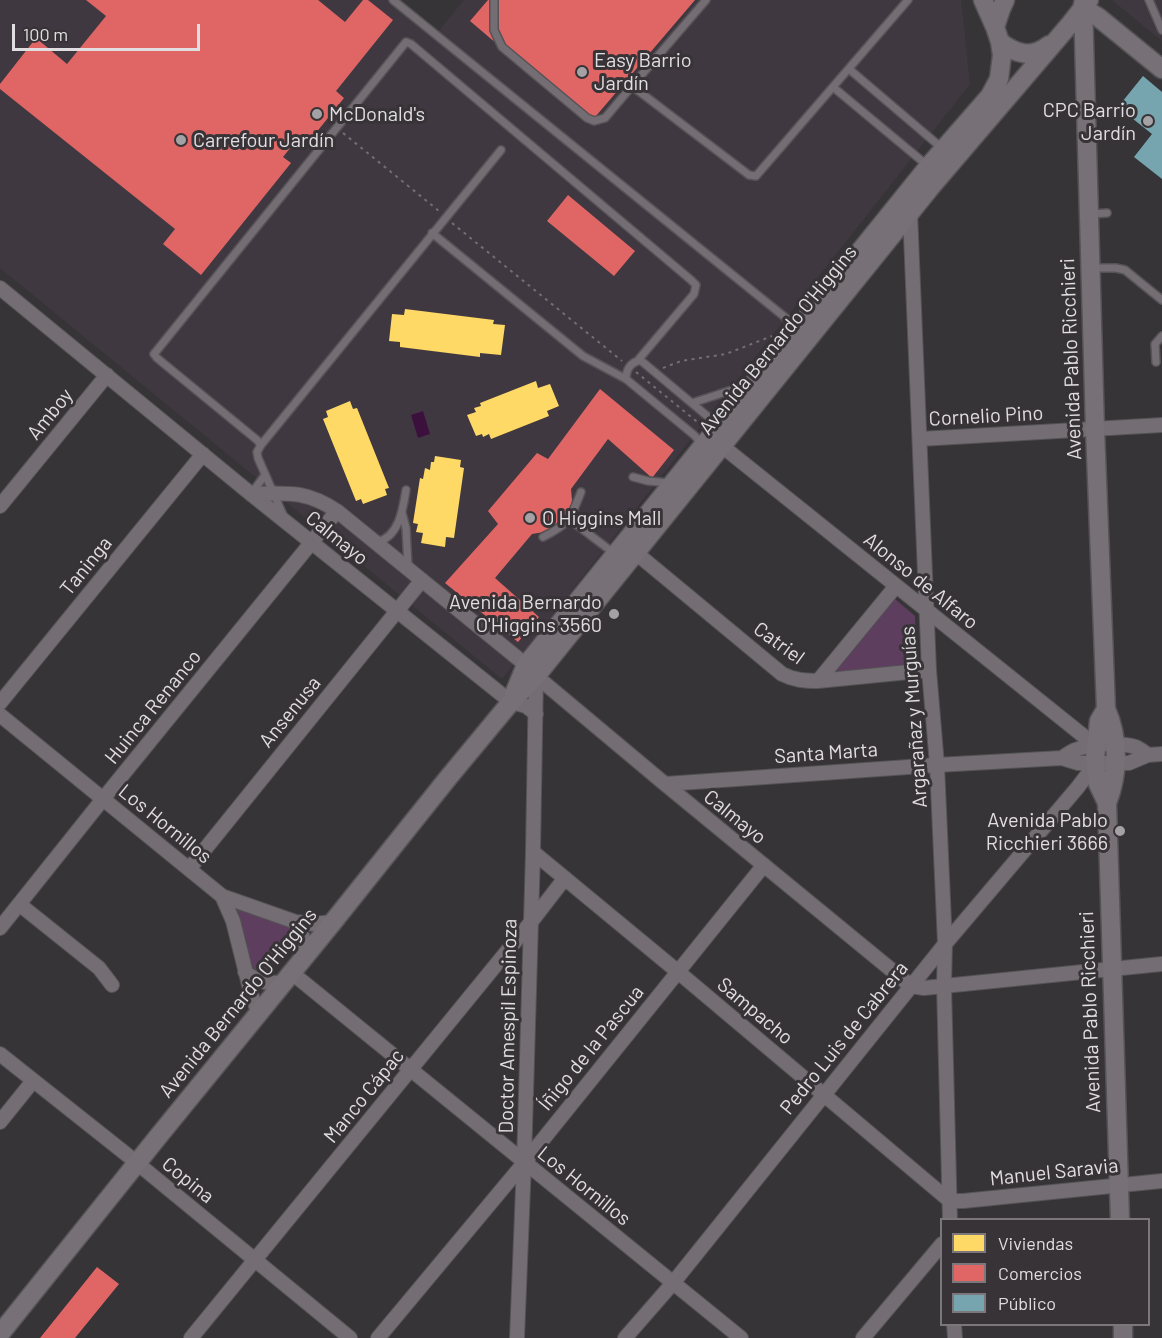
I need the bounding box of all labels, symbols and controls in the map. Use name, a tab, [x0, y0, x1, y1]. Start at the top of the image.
scale bar	[15, 12, 202, 50]
text: 100 m	[23, 23, 68, 45]
place label: Easy Barrio Jardín	[594, 48, 692, 95]
marker: Easy Barrio Jardín	[575, 65, 589, 79]
place label: CPC Barrio Jardín	[1043, 98, 1136, 145]
place label: McDonald's	[329, 102, 425, 126]
marker: McDonald's	[310, 107, 324, 121]
marker: CPC Barrio Jardín	[1141, 114, 1155, 128]
place label: Carrefour Jardín	[193, 128, 334, 152]
marker: Carrefour Jardín	[174, 133, 188, 147]
street label: Avenida Bernardo O'Higgins	[694, 240, 862, 440]
street label: Avenida Pablo Ricchieri	[1055, 258, 1087, 460]
street label: Amboy	[22, 383, 78, 445]
street label: Cornelio Pino	[928, 401, 1044, 431]
street label: Calmayo	[301, 506, 373, 570]
place label: O Higgins Mall	[542, 506, 661, 530]
marker: O Higgins Mall	[523, 511, 537, 525]
street label: Alonso de Alfaro	[859, 528, 983, 634]
street label: Taninga	[55, 532, 117, 600]
place label: Avenida Bernardo O'Higgins 3560	[449, 590, 602, 637]
marker: Avenida Bernardo O'Higgins 3560	[607, 607, 621, 621]
street label: Catriel	[749, 617, 809, 669]
street label: Argarañaz y Murguías	[896, 625, 932, 809]
street label: Huinca Renanco	[100, 645, 206, 769]
street label: Ansenusa	[254, 672, 326, 752]
street label: Santa Marta	[773, 737, 879, 769]
street label: Los Hornillos	[114, 779, 216, 869]
street label: Calmayo	[699, 785, 771, 849]
place label: Avenida Pablo Ricchieri 3666	[986, 808, 1108, 855]
marker: Avenida Pablo Ricchieri 3666	[1113, 824, 1127, 838]
street label: Avenida Bernardo O'Higgins	[154, 903, 322, 1103]
street label: Avenida Pablo Ricchieri	[1074, 911, 1106, 1113]
street label: Doctor Amespil Espinoza	[494, 918, 522, 1134]
street label: Pedro Luis de Cabrera	[775, 957, 913, 1119]
street label: Sampacho	[712, 972, 798, 1050]
street label: Íñigo de la Pascua	[533, 981, 649, 1115]
street label: Manco Cápac	[319, 1044, 409, 1148]
street label: Los Hornillos	[533, 1141, 635, 1231]
street label: Copina	[157, 1152, 219, 1208]
street label: Manuel Saravia	[988, 1153, 1120, 1191]
legend	[940, 1218, 1150, 1326]
text: Viviendas	[998, 1232, 1073, 1254]
text: Comercios	[998, 1262, 1082, 1284]
text: Público	[998, 1292, 1056, 1314]

